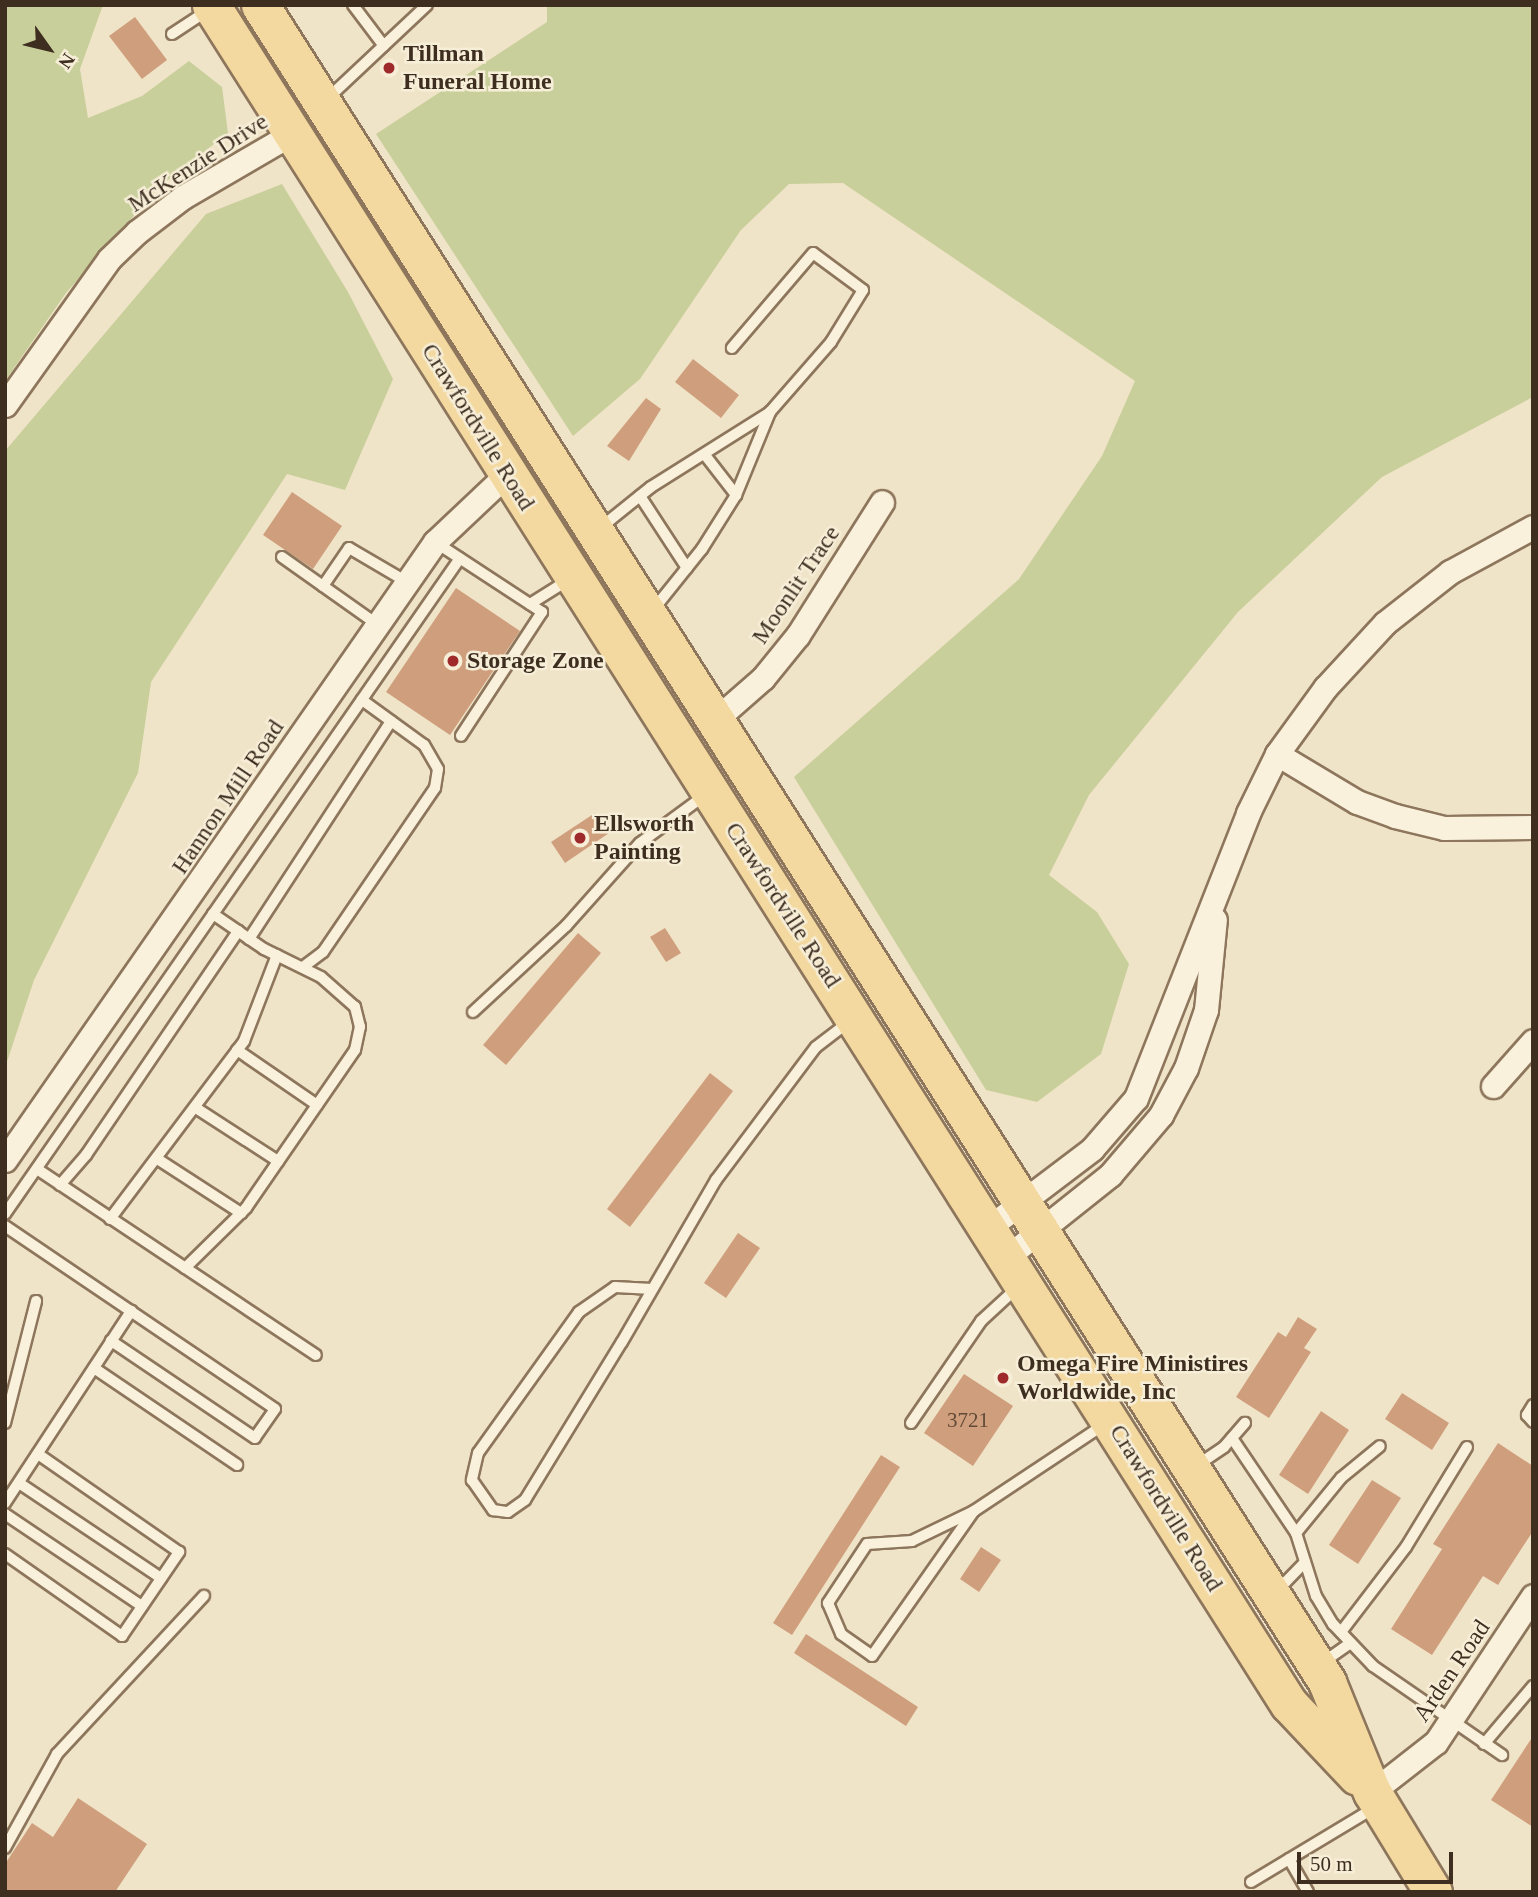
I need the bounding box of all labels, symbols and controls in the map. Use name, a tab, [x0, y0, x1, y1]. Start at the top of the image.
north arrow	[14, 14, 84, 84]
place label: Tillman Funeral Home	[403, 40, 552, 96]
text: N	[54, 49, 79, 73]
marker: Tillman Funeral Home	[381, 60, 397, 76]
street label: McKenzie Drive	[123, 107, 273, 219]
street label: Crawfordville Road	[415, 338, 541, 516]
street label: Moonlit Trace	[746, 520, 846, 650]
place label: Storage Zone	[467, 647, 604, 675]
marker: Storage Zone	[445, 653, 461, 669]
street label: Hannon Mill Road	[166, 714, 290, 880]
place label: Ellsworth Painting	[594, 810, 694, 866]
street label: Crawfordville Road	[719, 817, 847, 993]
marker: Ellsworth Painting	[572, 830, 588, 846]
place label: Omega Fire Ministires Worldwide, Inc	[1017, 1350, 1248, 1406]
marker: Omega Fire Ministires Worldwide, Inc	[995, 1370, 1011, 1386]
house number: 3721	[947, 1407, 989, 1433]
street label: Crawfordville Road	[1103, 1419, 1229, 1597]
street label: Arden Road	[1407, 1615, 1497, 1727]
scale bar	[1300, 1838, 1456, 1882]
text: 50 m	[1310, 1852, 1353, 1876]

